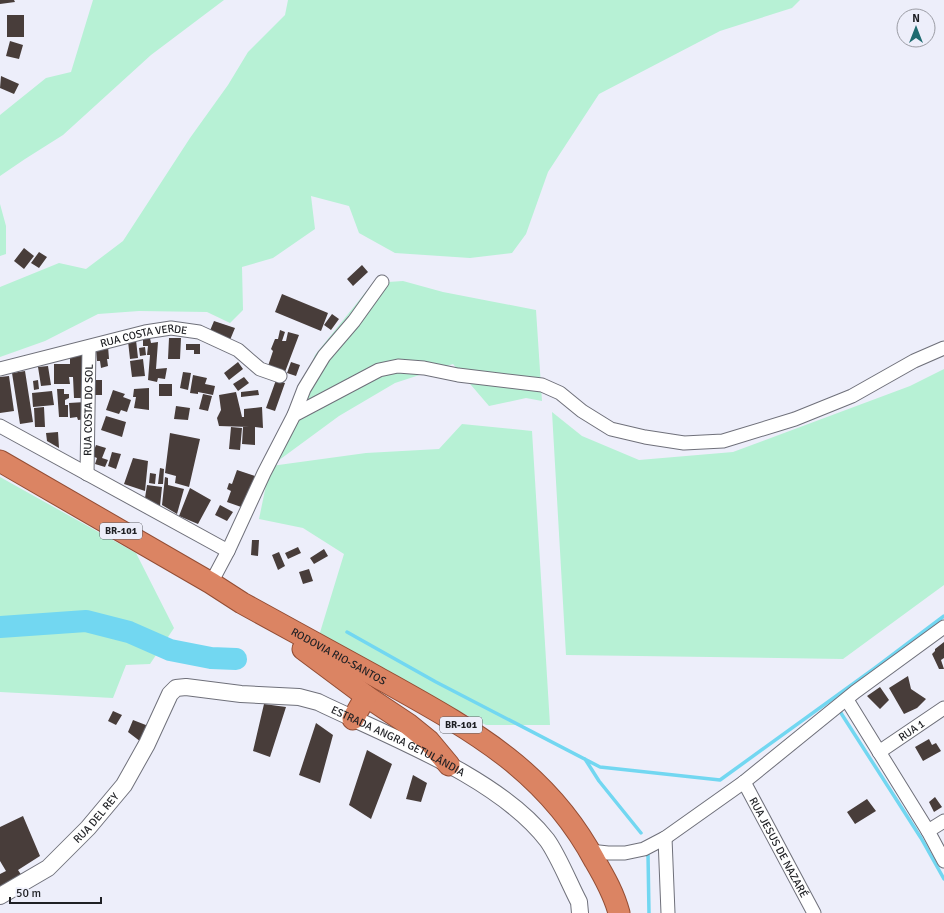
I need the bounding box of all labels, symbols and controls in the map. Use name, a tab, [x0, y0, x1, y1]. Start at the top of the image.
north arrow	[896, 8, 936, 48]
text: N	[912, 12, 920, 25]
street label: RUA COSTA VERDE	[99, 321, 188, 350]
street label: RUA COSTA DO SOL	[81, 364, 95, 456]
road number: BR-101	[100, 523, 142, 539]
street label: RODOVIA RIO-SANTOS	[289, 625, 389, 687]
street label: ESTRADA ANGRA GETULÂNDIA	[329, 703, 468, 779]
road number: BR-101	[440, 717, 482, 733]
street label: RUA 1	[896, 717, 927, 744]
street label: RUA DEL REY	[70, 790, 122, 846]
street label: RUA JESUS DE NAZARÉ	[747, 795, 812, 900]
scale bar	[10, 879, 101, 905]
text: 50 m	[16, 886, 41, 901]

